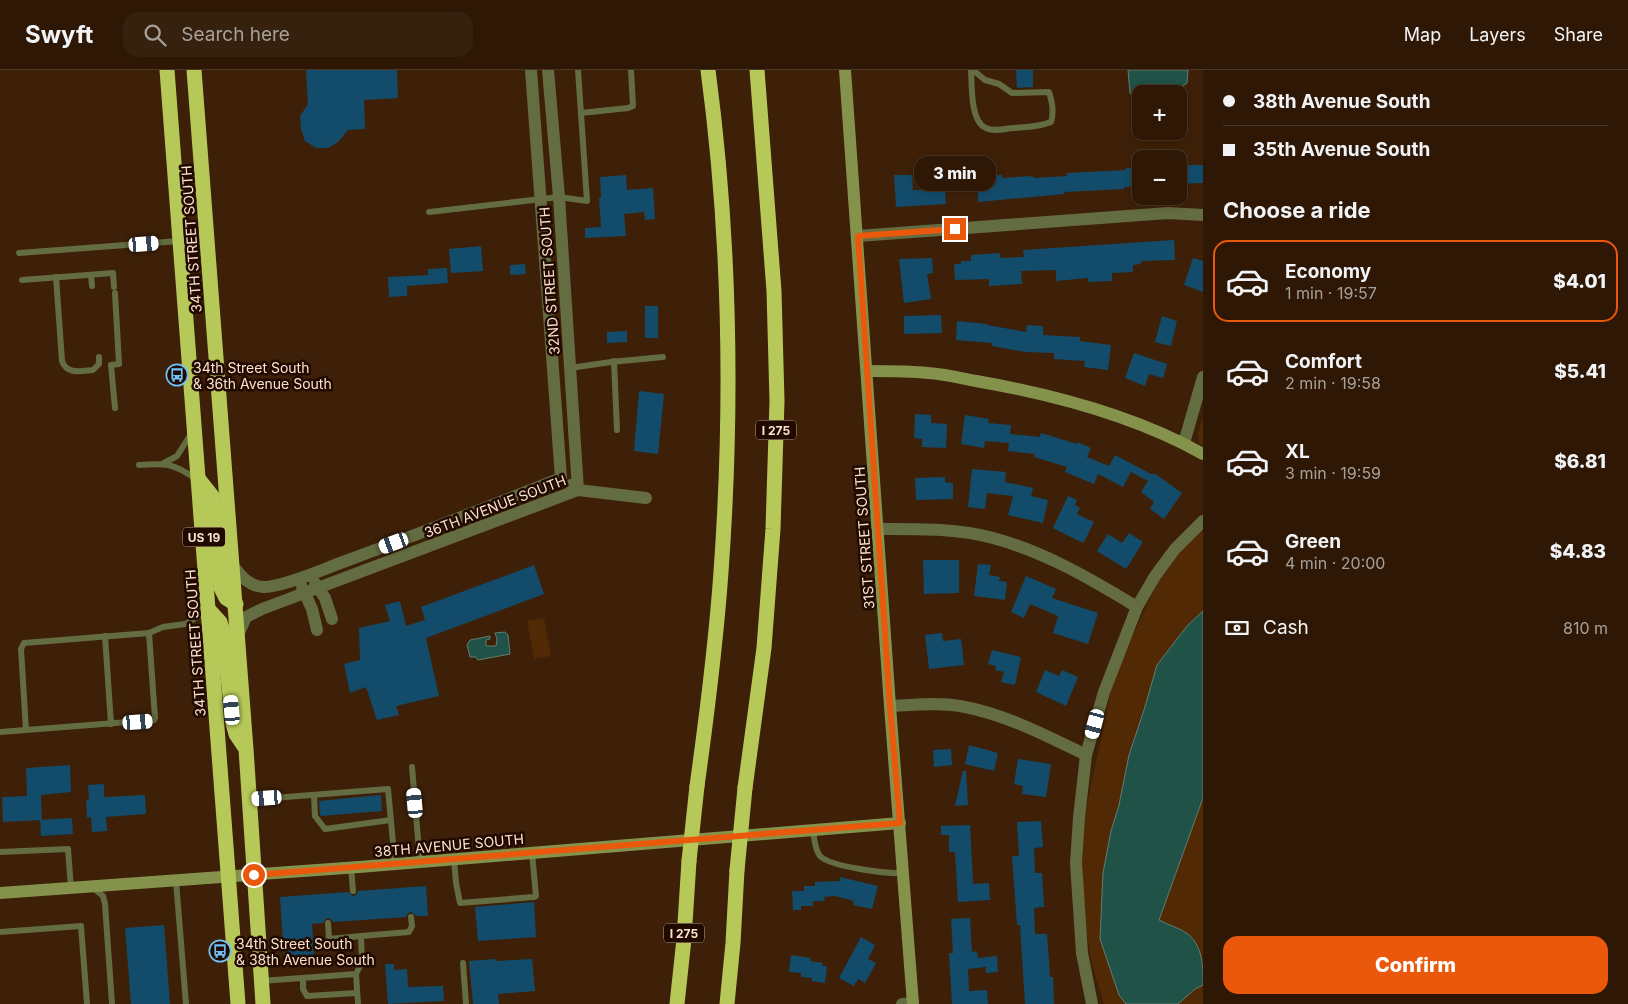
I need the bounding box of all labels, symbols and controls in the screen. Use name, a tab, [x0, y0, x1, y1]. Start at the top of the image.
search box	[123, 12, 473, 57]
text: Swyft	[25, 20, 93, 49]
icon: search	[141, 21, 169, 49]
text: Search here	[181, 23, 290, 46]
text: Map	[1404, 24, 1441, 45]
text: Layers	[1469, 24, 1526, 45]
text: Share	[1554, 24, 1603, 45]
map controls	[1132, 85, 1187, 205]
button: +	[1132, 85, 1187, 140]
text: 38th Avenue South	[1253, 90, 1430, 113]
text: 35th Avenue South	[1253, 138, 1430, 161]
button: −	[1132, 150, 1187, 205]
callout: 3 min	[914, 156, 996, 192]
text: 3 min	[933, 163, 977, 183]
street label: 34TH STREET SOUTH	[177, 165, 205, 313]
text: Choose a ride	[1223, 197, 1371, 223]
street label: 32ND STREET SOUTH	[535, 207, 563, 355]
route end	[944, 218, 966, 240]
car	[128, 235, 159, 253]
icon: car	[1225, 259, 1270, 304]
text: Economy	[1285, 260, 1371, 283]
text: $4.01	[1553, 270, 1606, 293]
text: 1 min · 19:57	[1285, 283, 1377, 303]
icon: car	[1225, 349, 1270, 394]
text: Comfort	[1285, 350, 1362, 373]
place label: 34th Street South & 36th Avenue South	[193, 359, 332, 392]
text: $5.41	[1554, 360, 1606, 383]
bus stop icon: 34th Street South & 36th Avenue South	[165, 363, 189, 387]
text: 2 min · 19:58	[1285, 373, 1381, 393]
road number: I 275	[756, 420, 796, 440]
icon: car	[1225, 439, 1270, 484]
text: XL	[1285, 440, 1310, 463]
text: $6.81	[1554, 450, 1606, 473]
text: 3 min · 19:59	[1285, 463, 1381, 483]
street label: 31ST STREET SOUTH	[851, 466, 877, 610]
street label: 36TH AVENUE SOUTH	[422, 471, 568, 541]
road number: US 19	[183, 528, 225, 547]
icon: car	[1225, 529, 1270, 574]
text: Green	[1285, 530, 1341, 553]
car	[377, 531, 410, 555]
text: $4.83	[1550, 540, 1606, 563]
text: 4 min · 20:00	[1285, 553, 1385, 573]
street label: 34TH STREET SOUTH	[181, 569, 209, 717]
icon: cash	[1223, 614, 1251, 642]
text: Cash	[1263, 616, 1309, 639]
text: 810 m	[1563, 618, 1608, 638]
car	[223, 694, 240, 726]
car	[1083, 708, 1106, 740]
car	[122, 713, 153, 731]
car	[406, 787, 423, 819]
car	[251, 789, 282, 807]
street label: 38TH AVENUE SOUTH	[373, 830, 525, 860]
route start	[243, 864, 265, 886]
road number: I 275	[664, 924, 704, 942]
place label: 34th Street South & 38th Avenue South	[236, 935, 375, 968]
button: Confirm	[1223, 936, 1608, 994]
bus stop icon: 34th Street South & 38th Avenue South	[208, 939, 232, 963]

